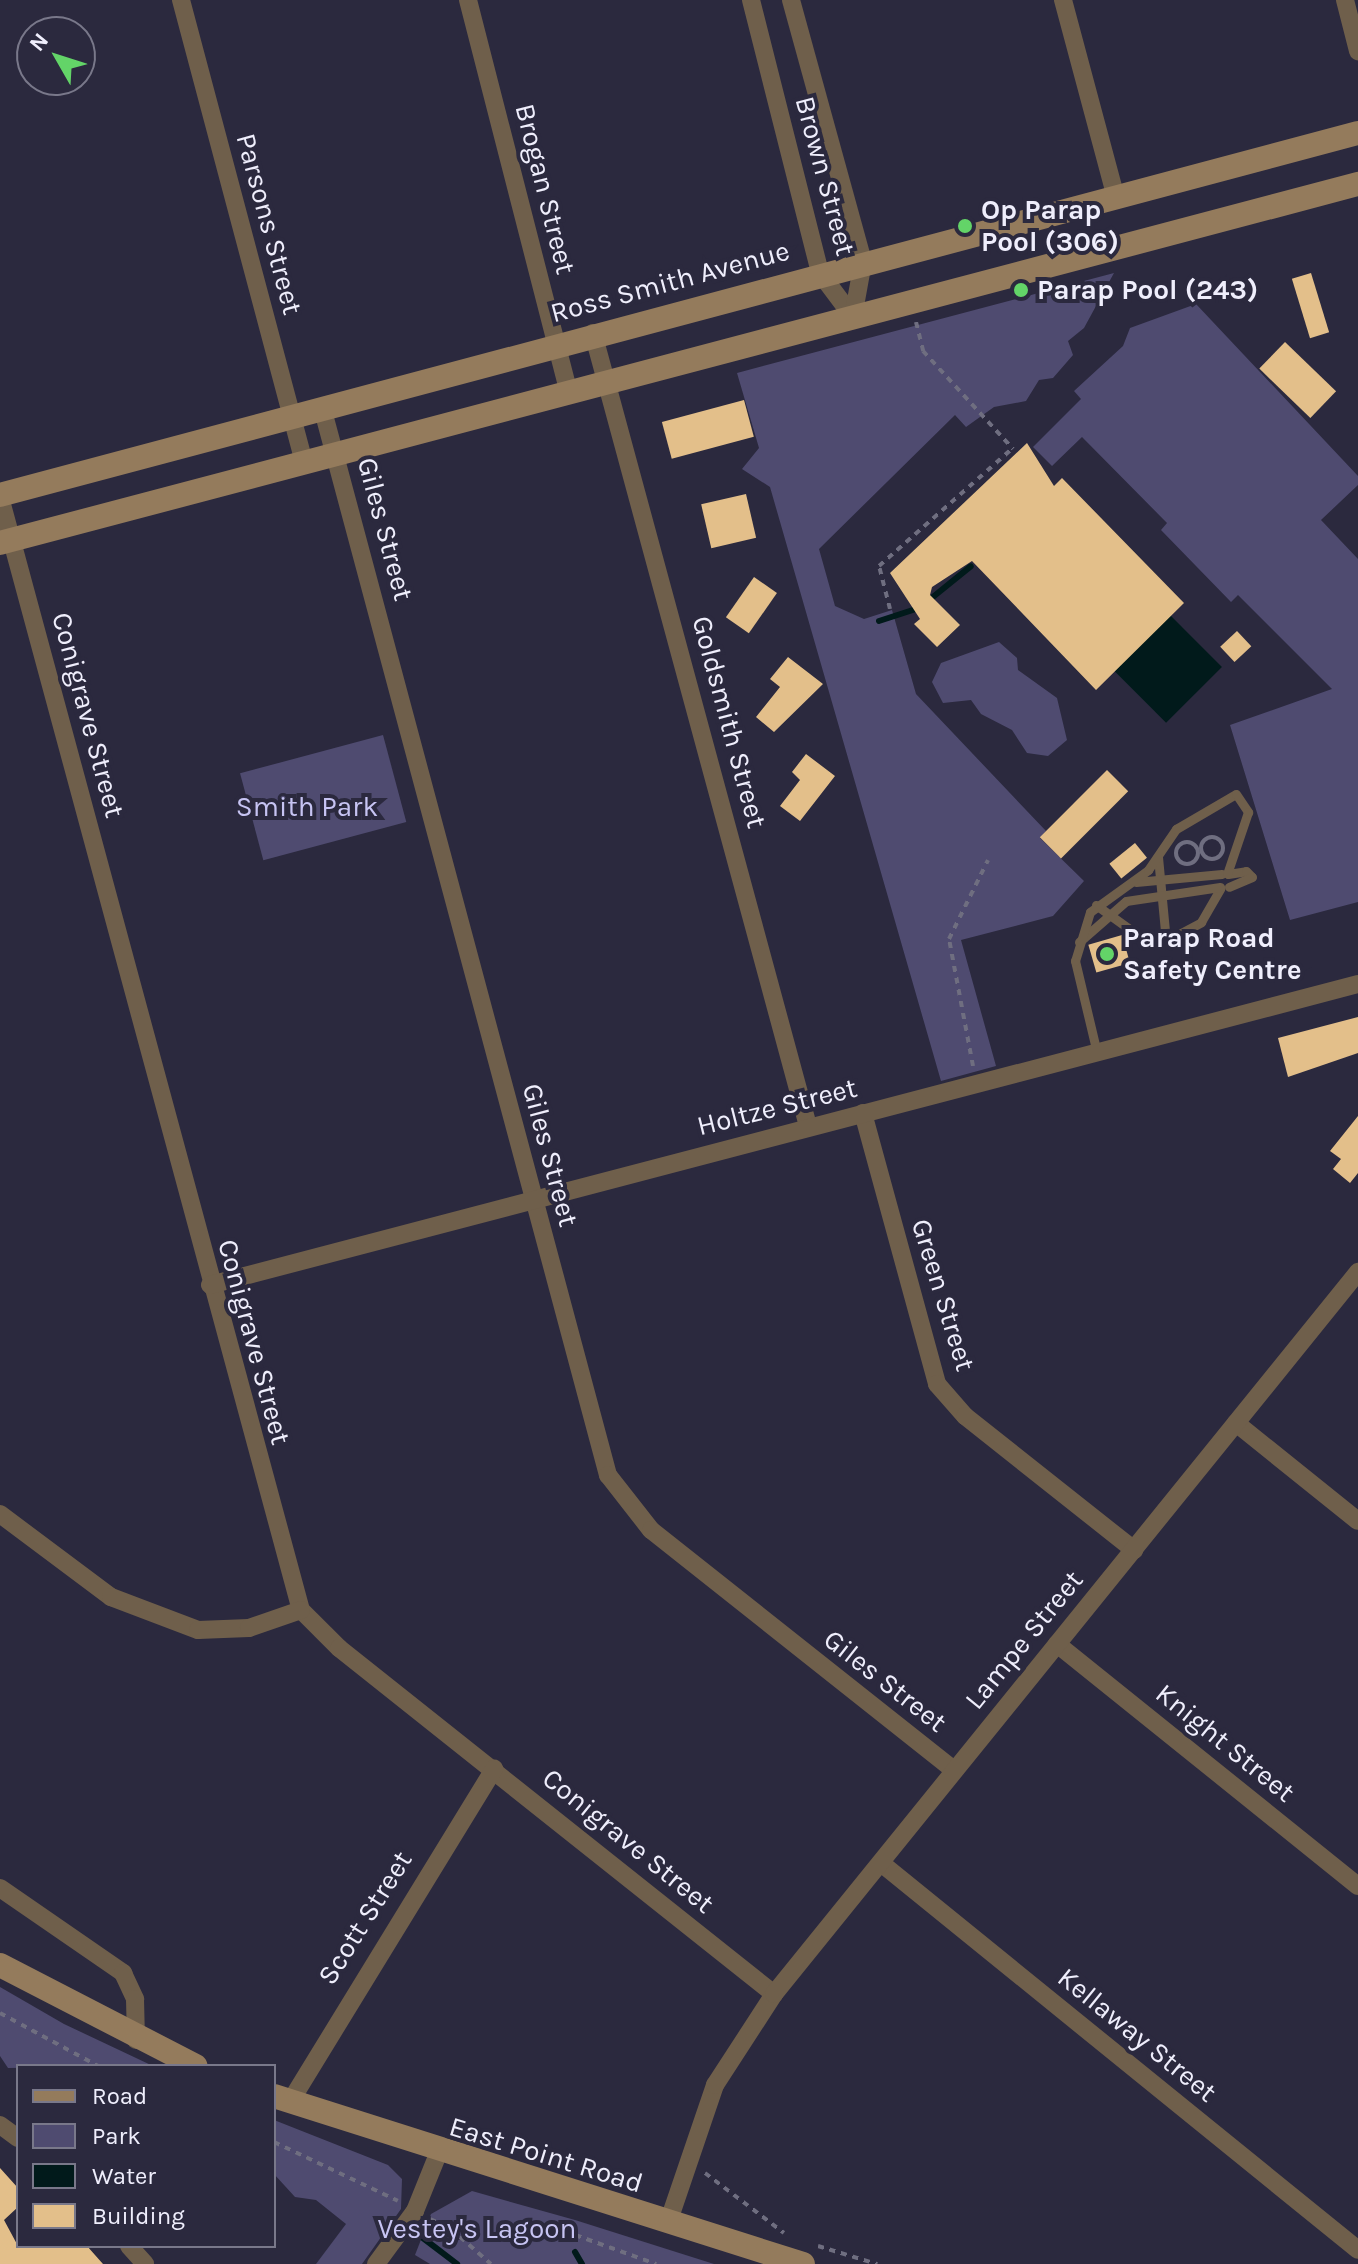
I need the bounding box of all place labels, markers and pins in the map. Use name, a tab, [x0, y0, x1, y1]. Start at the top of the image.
place label: Op Parap Pool (306)	[981, 193, 1119, 259]
marker: Op Parap Pool (306)	[956, 217, 974, 235]
place label: Parap Pool (243)	[1037, 273, 1258, 307]
marker: Parap Pool (243)	[1012, 281, 1030, 299]
place label: Parap Road Safety Centre	[1123, 921, 1301, 987]
marker: Parap Road Safety Centre	[1098, 945, 1116, 963]

